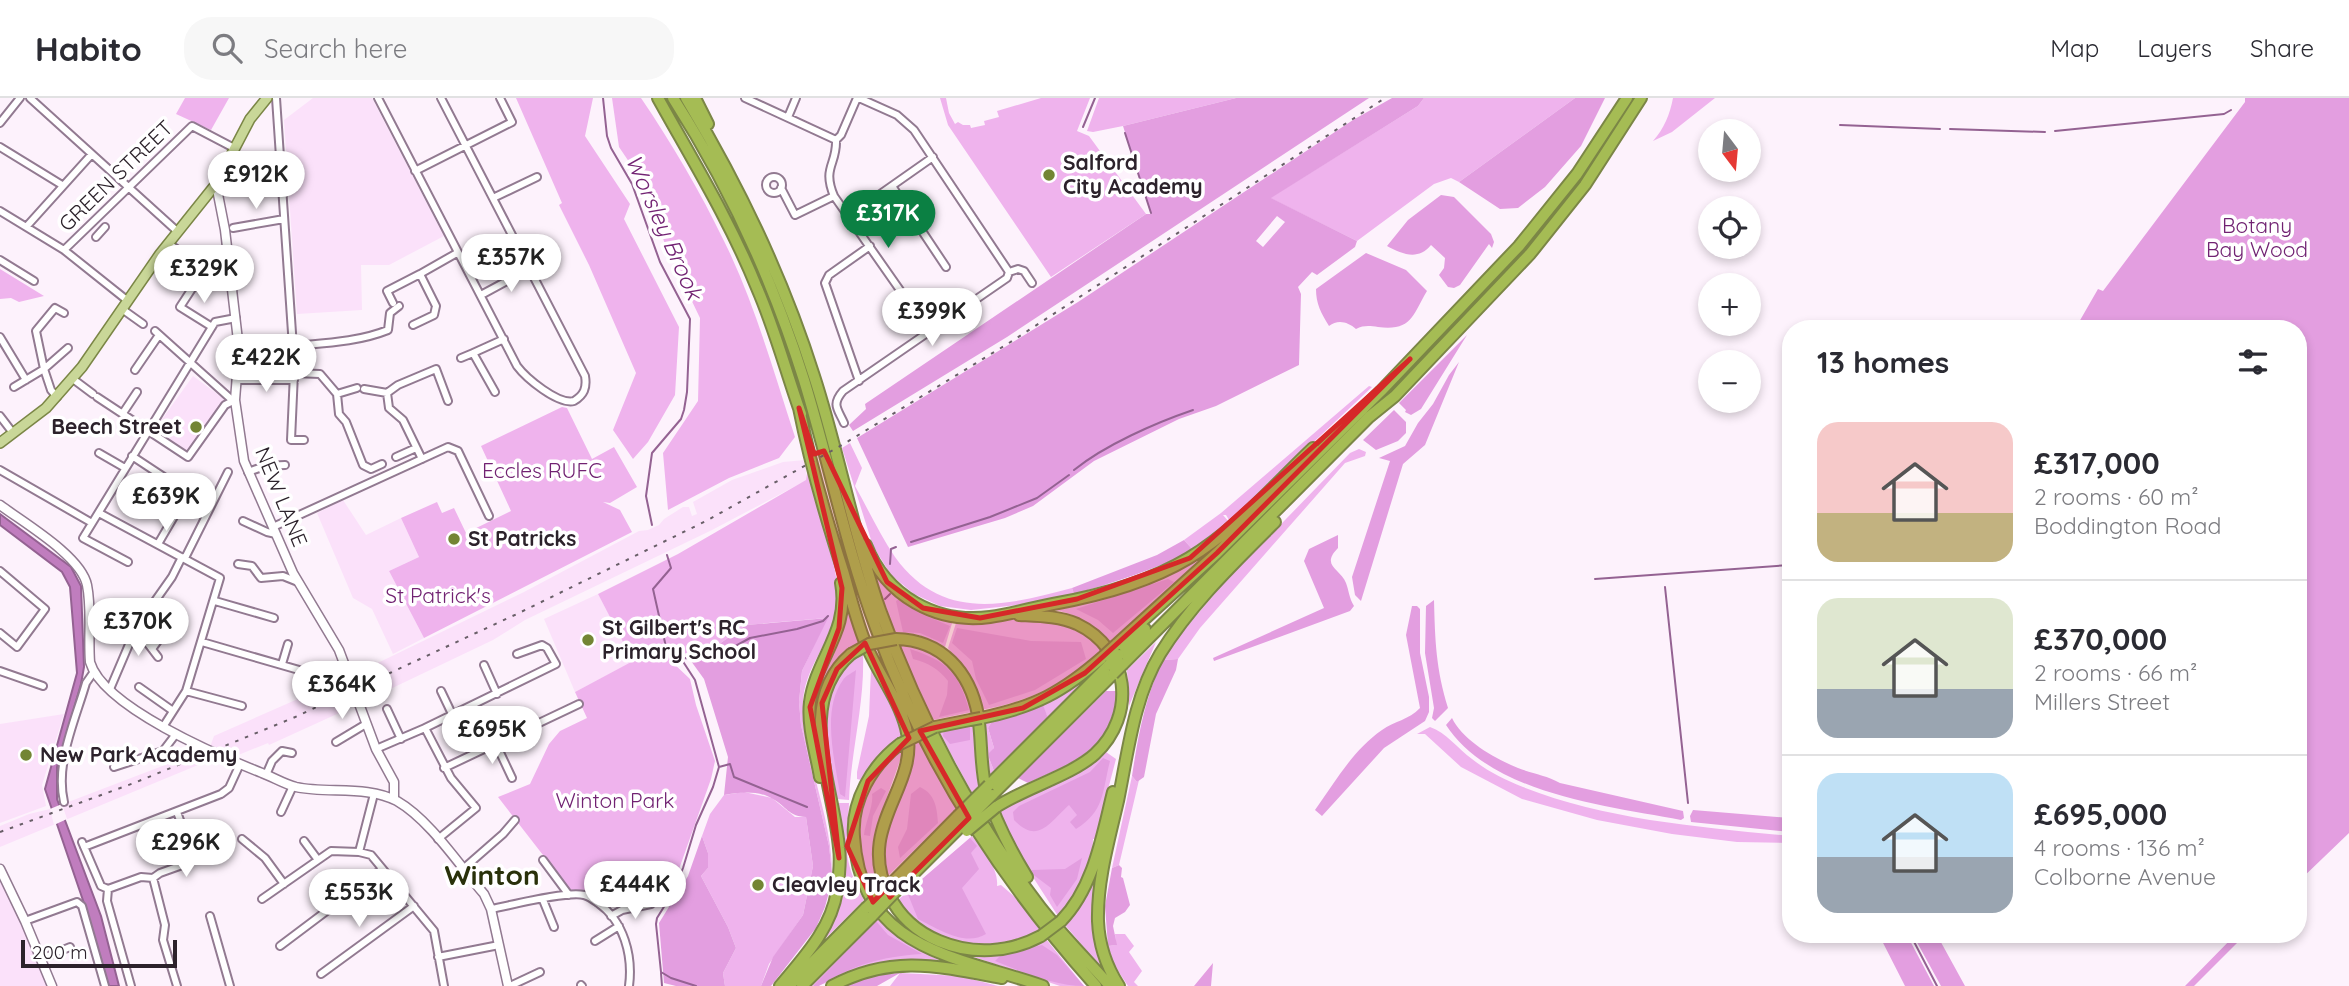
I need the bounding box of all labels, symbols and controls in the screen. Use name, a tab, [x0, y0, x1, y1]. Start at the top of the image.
search box	[184, 17, 674, 80]
text: Habito	[35, 28, 142, 69]
icon: search	[208, 29, 246, 67]
text: Search here	[264, 32, 407, 65]
text: Map	[2050, 33, 2099, 63]
text: Layers	[2137, 33, 2212, 63]
text: Share	[2250, 33, 2314, 63]
street label: GREEN STREET	[53, 114, 178, 236]
north arrow	[1698, 119, 1760, 182]
map controls	[1698, 119, 1761, 413]
place label: Salford City Academy	[1063, 149, 1203, 199]
water label: Worsley Brook	[619, 150, 710, 306]
pin: £912K	[207, 152, 305, 211]
text: £912K	[224, 159, 288, 188]
marker: Salford City Academy	[1041, 167, 1057, 183]
pin: £317K	[839, 190, 937, 250]
button: locate	[1698, 196, 1761, 259]
text: £317K	[856, 198, 920, 227]
park label: Botany Bay Wood	[2206, 212, 2308, 262]
pin: £357K	[462, 234, 560, 294]
text: £357K	[477, 242, 545, 271]
pin: £329K	[155, 246, 253, 305]
text: £329K	[170, 253, 238, 282]
button: +	[1698, 273, 1761, 336]
pin: £399K	[883, 288, 981, 348]
text: £399K	[898, 296, 966, 325]
pin: £422K	[217, 334, 315, 394]
text: £422K	[231, 342, 301, 371]
text: 13 homes	[1817, 343, 1949, 381]
icon: filters	[2234, 343, 2272, 381]
button: −	[1698, 350, 1761, 413]
place label: Beech Street	[51, 413, 182, 439]
marker: Beech Street	[188, 419, 204, 435]
street label: NEW LANE	[250, 443, 314, 550]
text: £317,000	[2034, 444, 2160, 482]
icon: home	[1873, 450, 1957, 534]
park label: Eccles RUFC	[482, 457, 602, 483]
pin: £639K	[117, 474, 215, 533]
text: £639K	[132, 481, 200, 510]
text: 2 rooms · 60 m²	[2034, 482, 2199, 511]
text: Boddington Road	[2034, 511, 2222, 540]
place label: St Patricks	[468, 525, 576, 551]
marker: St Patricks	[446, 531, 462, 547]
park label: St Patrick's	[385, 582, 491, 608]
pin: £370K	[89, 598, 187, 658]
text: £370K	[104, 606, 172, 635]
place label: St Gilbert's RC Primary School	[602, 614, 756, 664]
text: £370,000	[2034, 620, 2167, 658]
icon: home	[1873, 626, 1957, 710]
marker: St Gilbert's RC Primary School	[580, 632, 596, 648]
text: 2 rooms · 66 m²	[2034, 658, 2197, 687]
pin: £364K	[293, 662, 391, 721]
text: £364K	[308, 669, 376, 698]
text: Millers Street	[2034, 687, 2170, 716]
pin: £695K	[443, 706, 541, 766]
text: £695K	[458, 714, 526, 743]
place label: New Park Academy	[40, 741, 237, 767]
marker: New Park Academy	[18, 747, 34, 763]
park label: Winton Park	[556, 787, 674, 813]
text: £695,000	[2034, 795, 2167, 833]
icon: home	[1873, 801, 1957, 885]
pin: £296K	[137, 820, 235, 879]
text: £296K	[152, 827, 220, 856]
text: 4 rooms · 136 m²	[2034, 833, 2205, 862]
district label: Winton	[444, 857, 540, 892]
pin: £444K	[586, 862, 684, 921]
text: Colborne Avenue	[2034, 862, 2216, 891]
text: £444K	[600, 869, 670, 898]
pin: £553K	[310, 870, 408, 929]
place label: Cleavley Track	[772, 871, 921, 897]
text: £553K	[325, 877, 393, 906]
marker: Cleavley Track	[750, 877, 766, 893]
scale bar	[21, 937, 177, 969]
text: 200 m	[32, 940, 88, 964]

